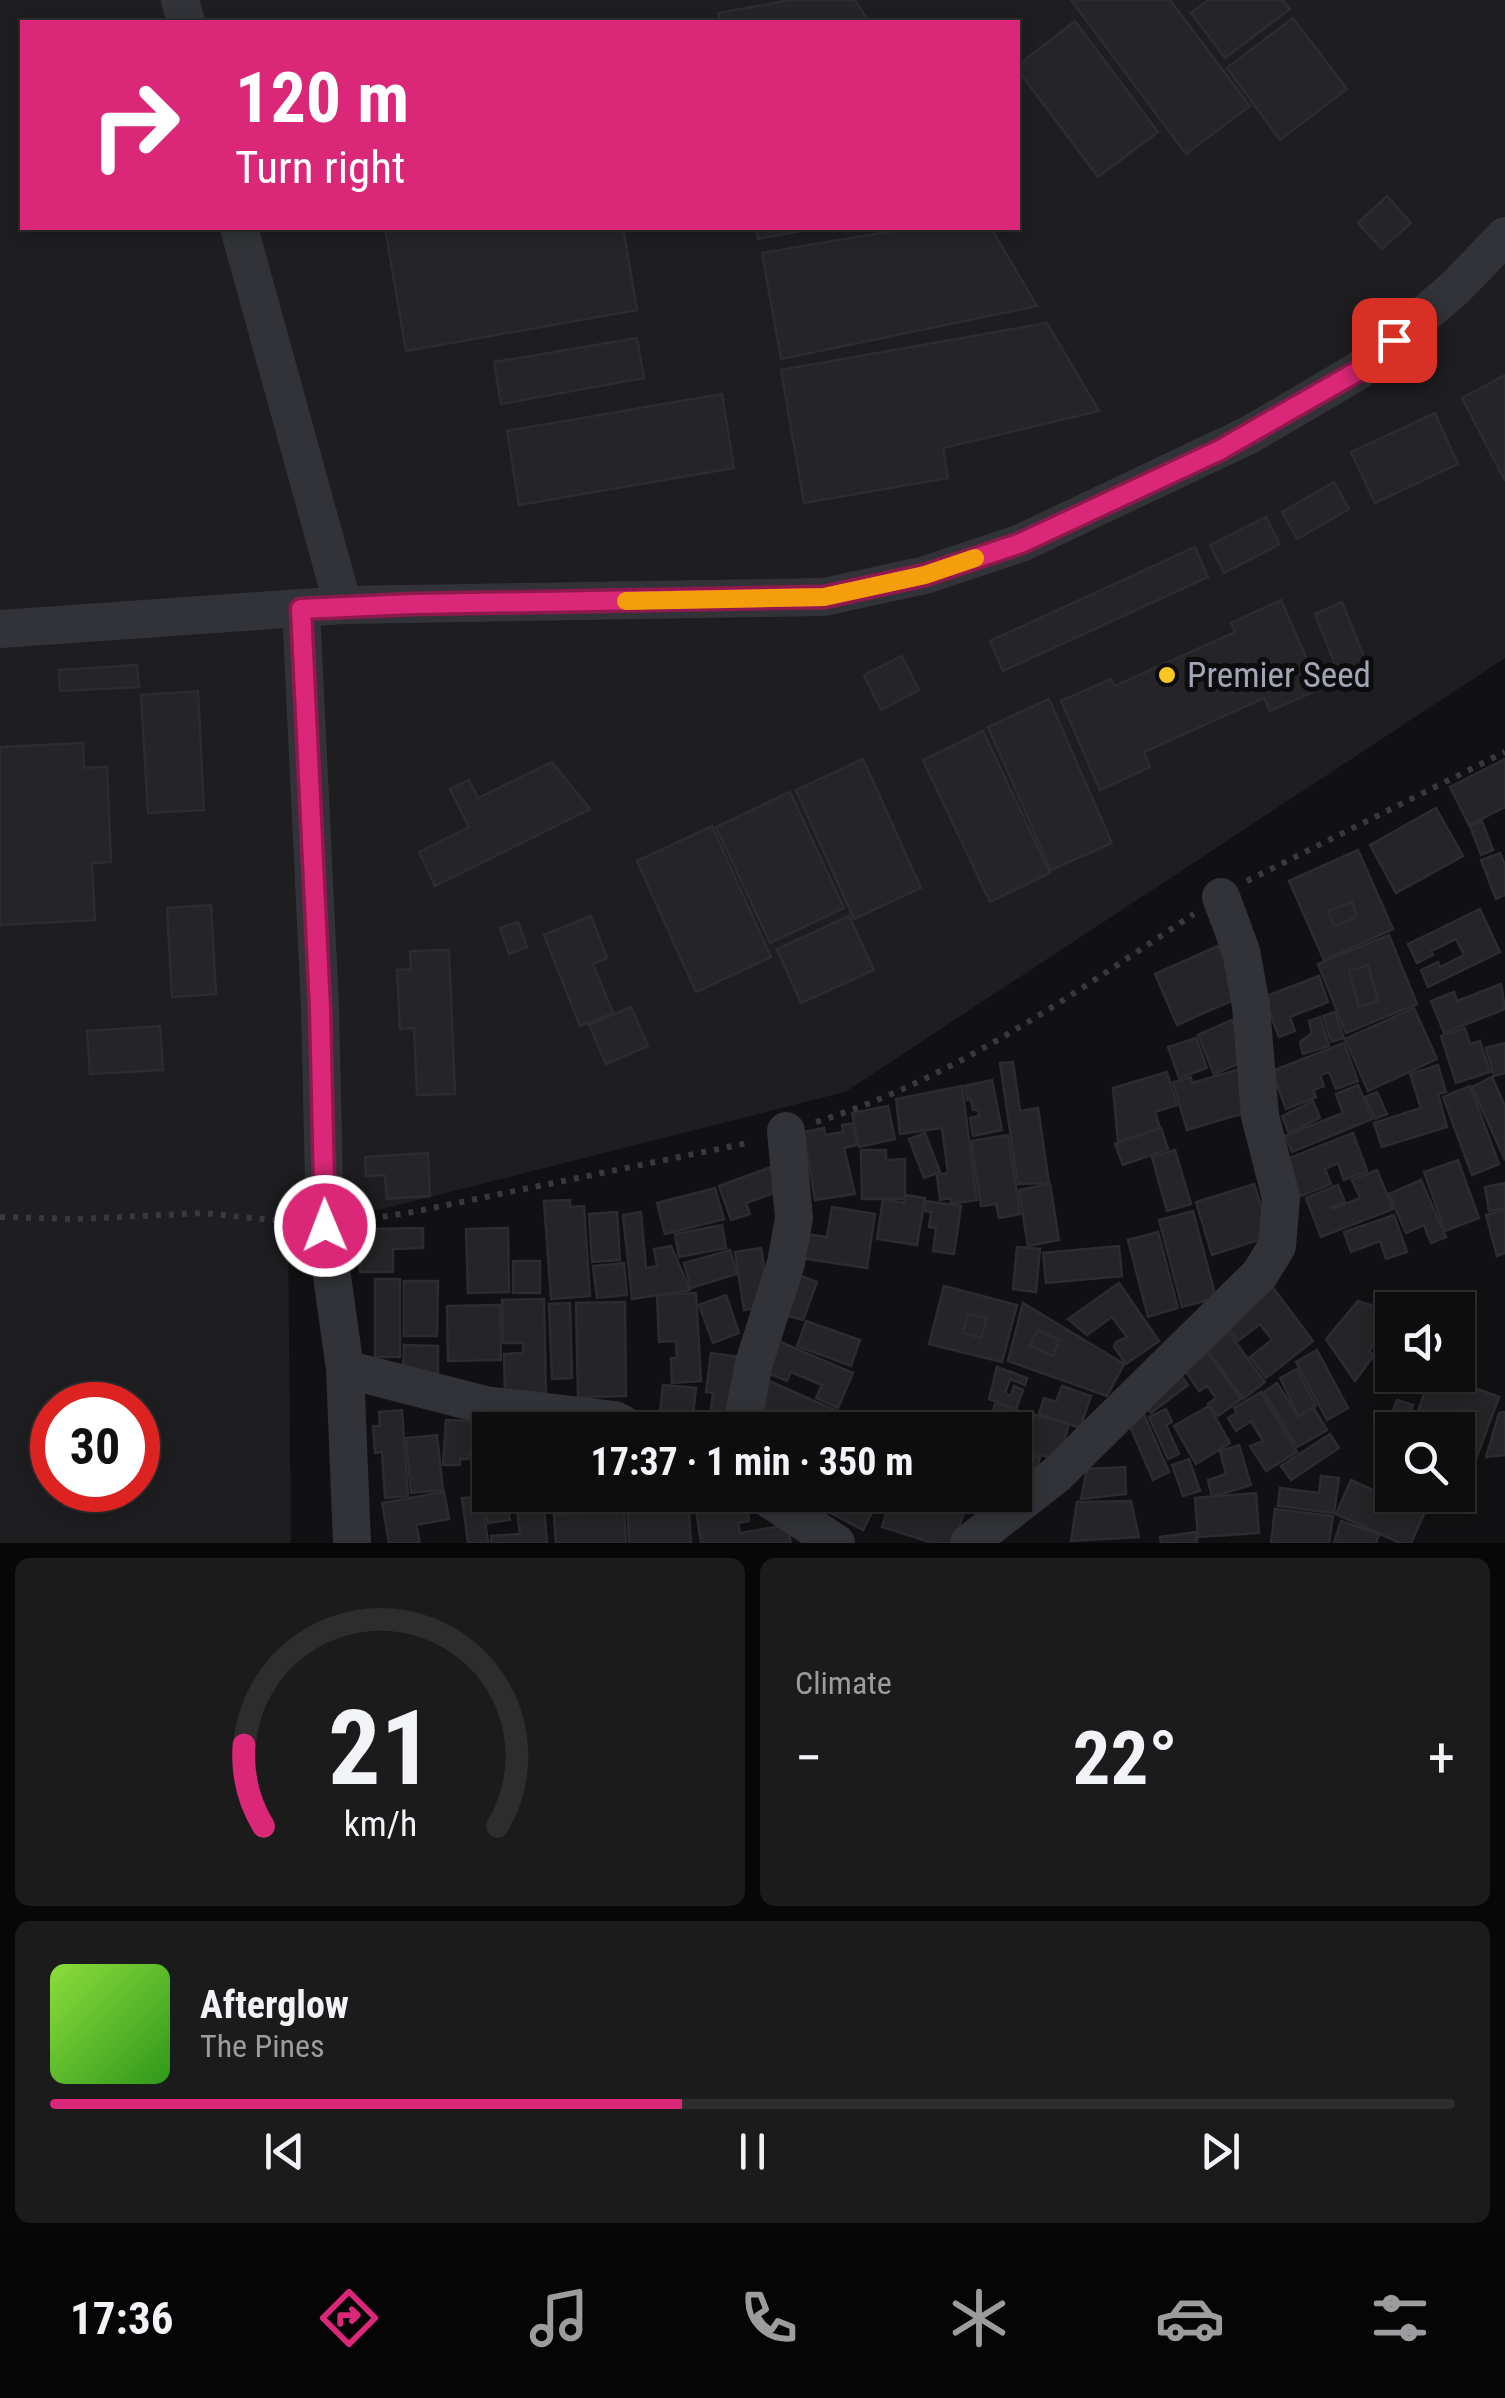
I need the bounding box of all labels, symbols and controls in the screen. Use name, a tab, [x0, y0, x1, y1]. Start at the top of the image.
text: 120 m	[235, 57, 409, 139]
icon: right	[70, 60, 200, 190]
text: Turn right	[235, 141, 405, 194]
pin	[1352, 298, 1437, 383]
icon: arrive	[1367, 313, 1422, 368]
place label: Premier Seed	[1187, 655, 1371, 696]
marker: Premier Seed	[1156, 664, 1178, 686]
position arrow	[273, 1174, 377, 1278]
map controls	[1375, 1292, 1475, 1512]
button: sound	[1375, 1292, 1475, 1392]
speed limit sign: 30	[30, 1382, 160, 1512]
button: search	[1375, 1412, 1475, 1512]
text: 17:37 · 1 min · 350 m	[591, 1440, 913, 1484]
text: Climate	[795, 1664, 892, 1702]
text: 21	[327, 1688, 433, 1809]
text: 22°	[1073, 1714, 1178, 1802]
text: −	[795, 1726, 823, 1790]
text: +	[1428, 1726, 1455, 1790]
text: km/h	[343, 1803, 417, 1845]
text: Afterglow	[200, 1983, 349, 2027]
text: The Pines	[200, 2027, 325, 2065]
icon: previous	[257, 2124, 312, 2179]
icon: pause	[725, 2124, 780, 2179]
icon: next	[1193, 2124, 1248, 2179]
icon: directions	[314, 2283, 384, 2353]
icon: music	[524, 2283, 594, 2353]
icon: phone	[734, 2283, 804, 2353]
icon: climate	[944, 2283, 1014, 2353]
icon: car	[1155, 2283, 1225, 2353]
icon: filters	[1365, 2283, 1435, 2353]
text: 17:36	[70, 2292, 173, 2345]

